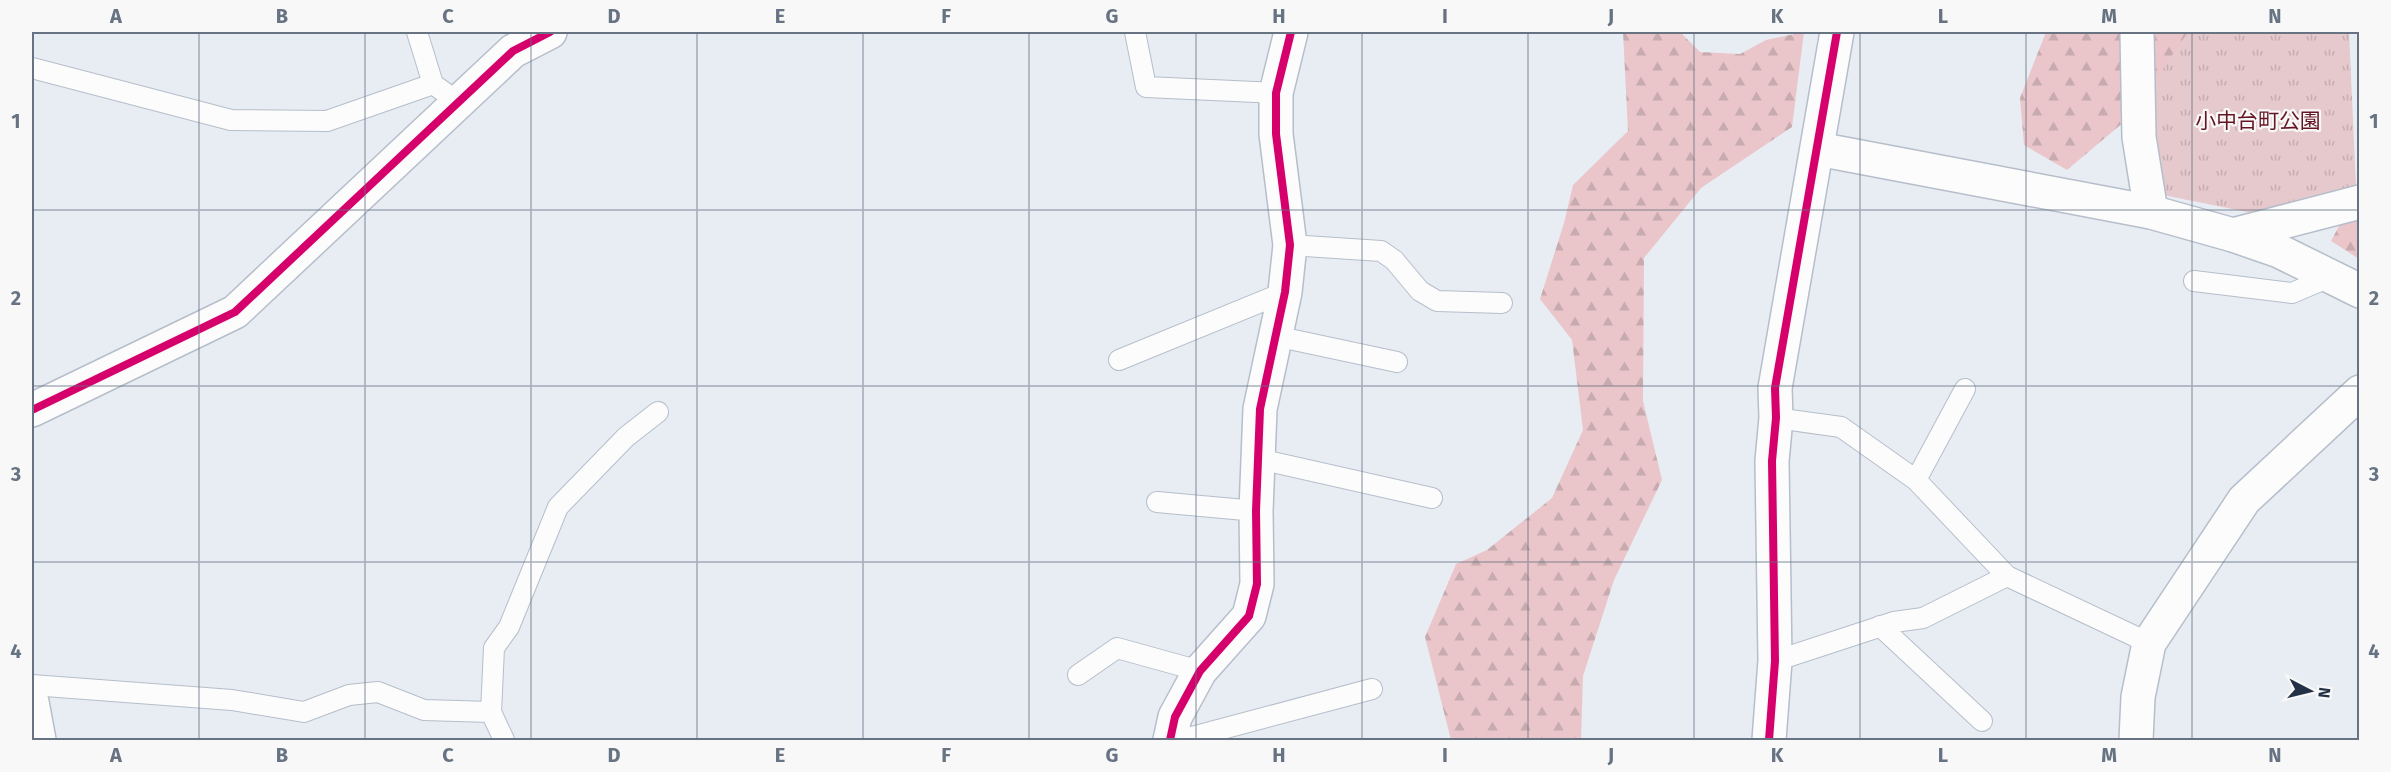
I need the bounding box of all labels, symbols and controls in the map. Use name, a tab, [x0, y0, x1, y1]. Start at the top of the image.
text: A	[109, 4, 123, 28]
text: B	[276, 4, 288, 28]
text: C	[442, 4, 454, 28]
text: D	[607, 4, 621, 28]
text: E	[775, 4, 785, 28]
text: F	[941, 4, 951, 28]
text: G	[1106, 4, 1118, 28]
text: H	[1272, 4, 1286, 28]
text: I	[1442, 4, 1448, 28]
text: J	[1607, 4, 1614, 28]
text: K	[1771, 4, 1784, 28]
text: L	[1938, 4, 1948, 28]
text: M	[2101, 4, 2117, 28]
text: N	[2268, 4, 2282, 28]
park label: 小中台町公園	[2195, 108, 2321, 134]
text: 1	[11, 109, 21, 133]
text: 1	[2369, 109, 2379, 133]
text: 2	[11, 286, 21, 310]
text: 2	[2369, 286, 2379, 310]
text: 3	[10, 462, 21, 486]
text: 3	[2368, 462, 2379, 486]
text: 4	[10, 639, 22, 663]
text: 4	[2368, 639, 2380, 663]
north arrow	[2280, 661, 2340, 721]
text: N	[2314, 686, 2334, 699]
text: A	[109, 743, 123, 767]
text: B	[276, 743, 288, 767]
text: C	[442, 743, 454, 767]
text: D	[607, 743, 621, 767]
text: E	[775, 743, 785, 767]
text: F	[941, 743, 951, 767]
text: G	[1106, 743, 1118, 767]
text: H	[1272, 743, 1286, 767]
text: I	[1442, 743, 1448, 767]
text: J	[1607, 743, 1614, 767]
text: K	[1771, 743, 1784, 767]
text: L	[1938, 743, 1948, 767]
text: M	[2101, 743, 2117, 767]
text: N	[2268, 743, 2282, 767]

